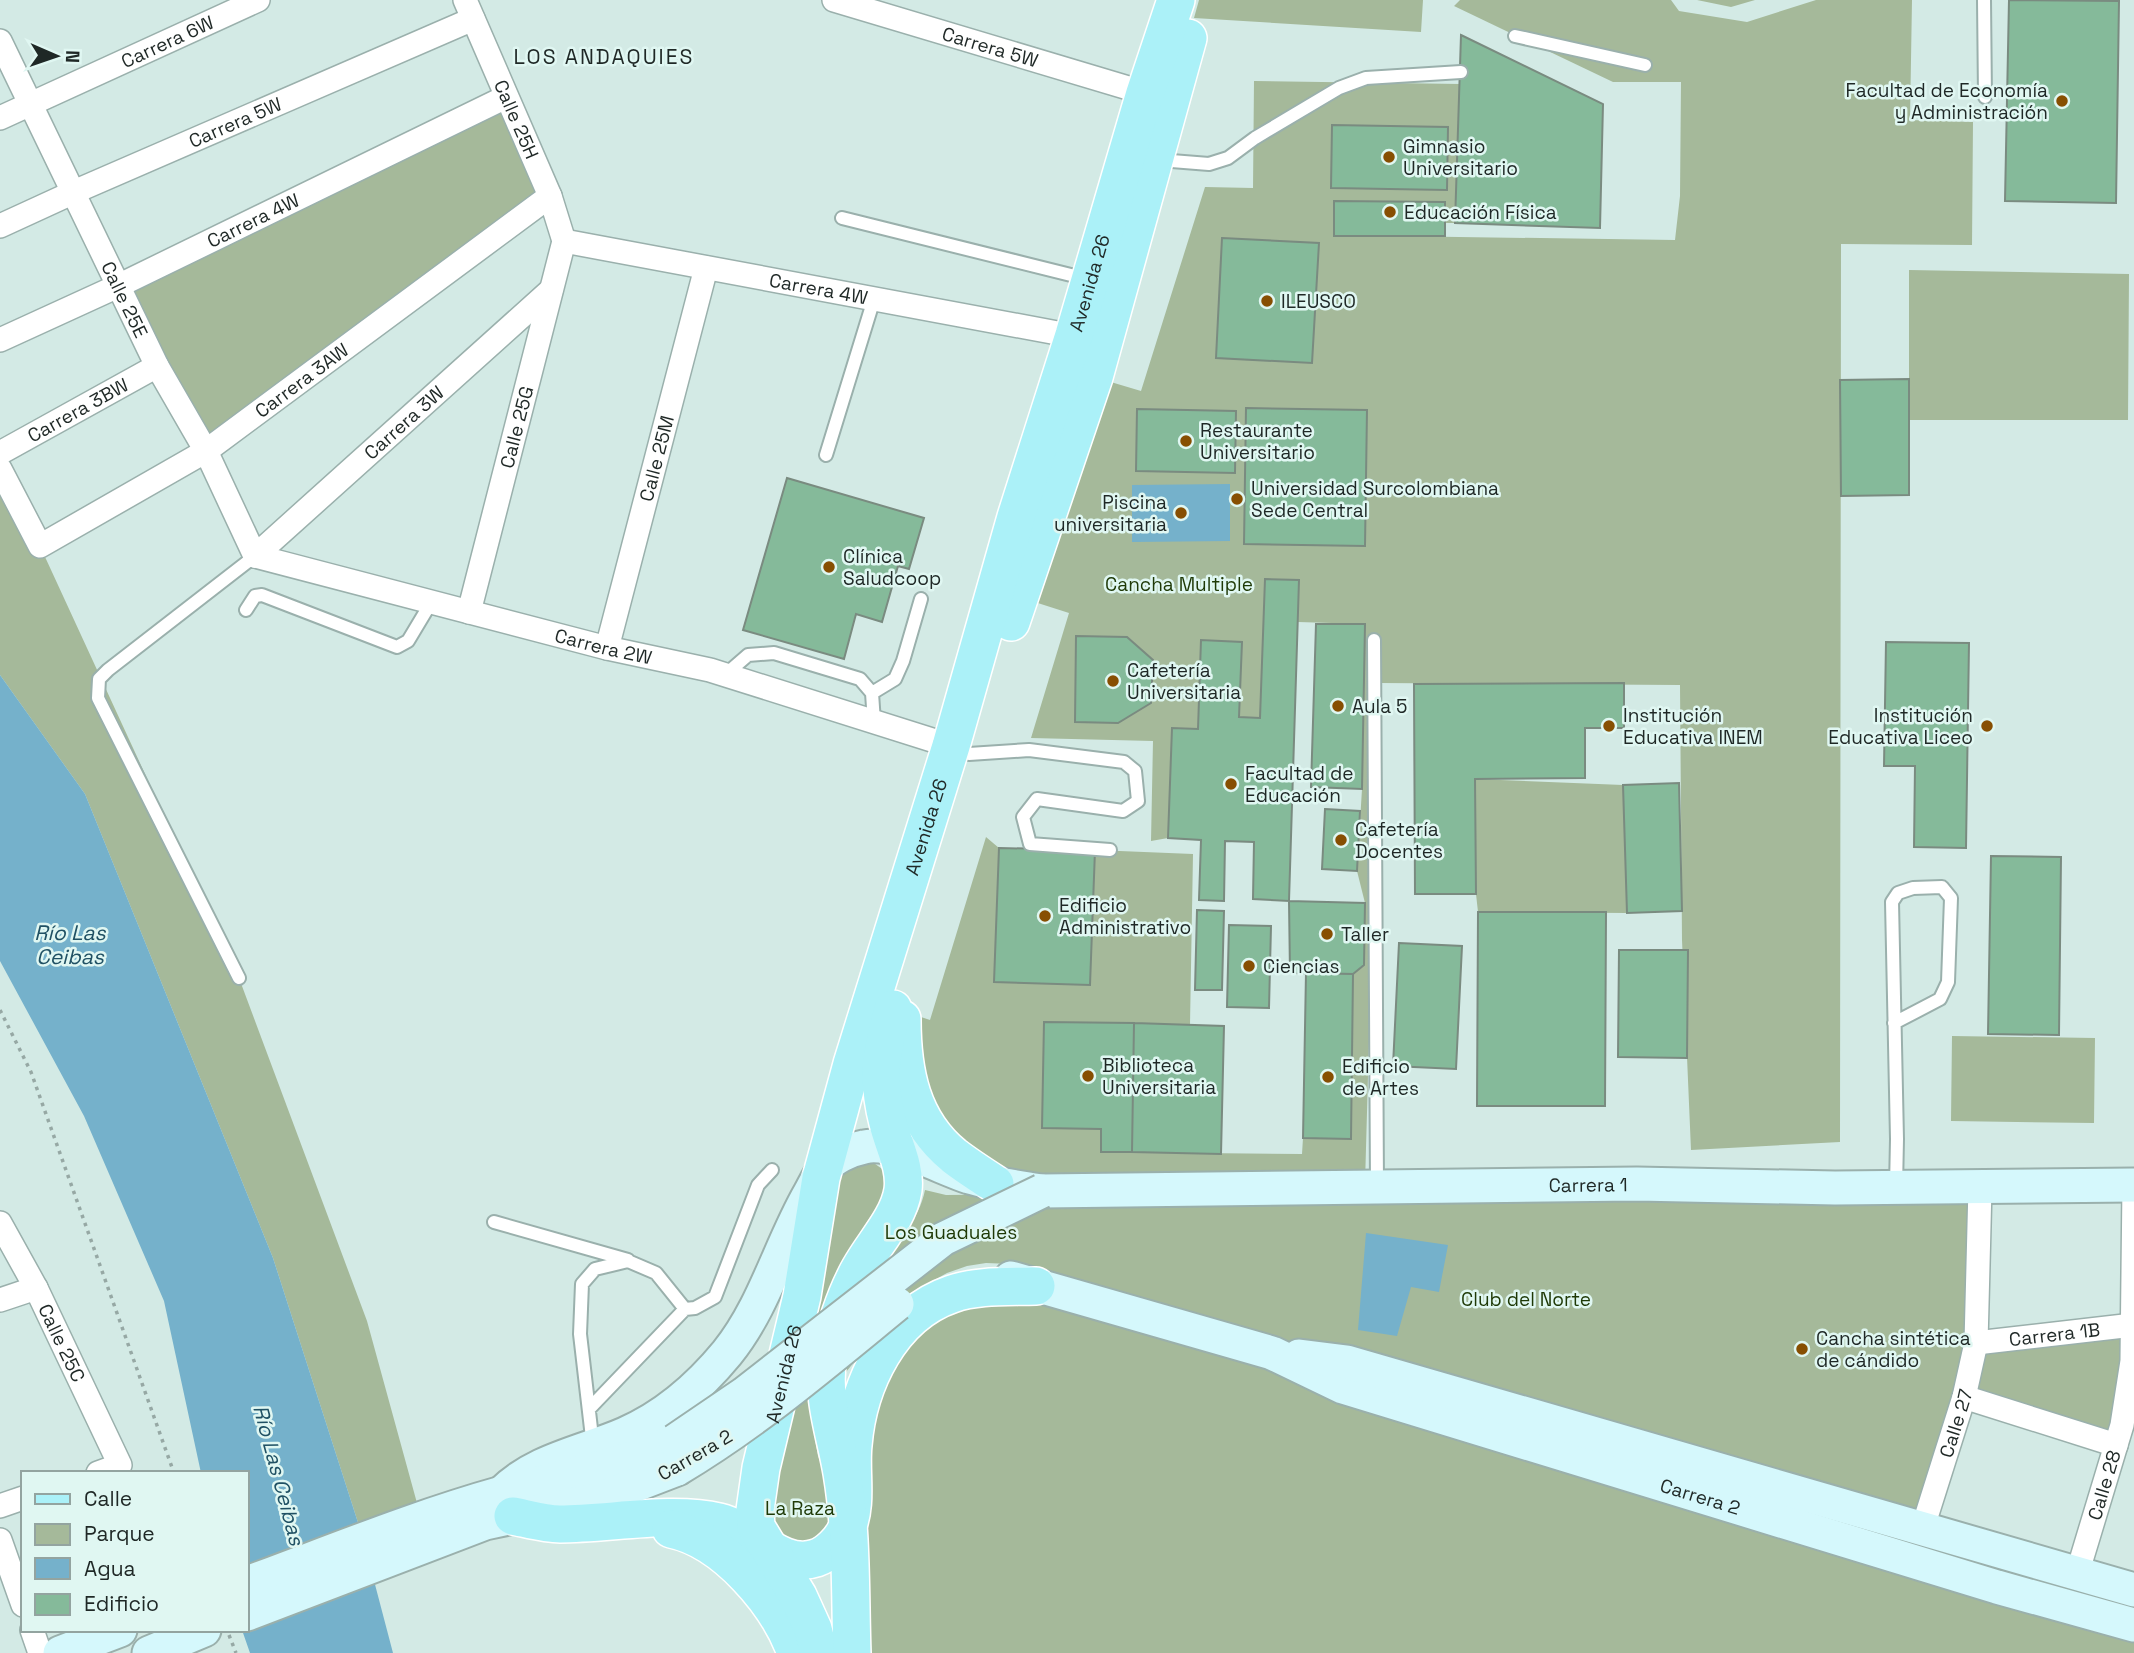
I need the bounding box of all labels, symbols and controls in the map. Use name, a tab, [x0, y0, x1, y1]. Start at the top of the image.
street label: Carrera 6W	[117, 9, 218, 73]
north arrow	[21, 21, 91, 91]
street label: Carrera 5W	[939, 21, 1041, 73]
district label: LOS ANDAQUIES	[514, 43, 694, 70]
text: N	[60, 50, 85, 63]
street label: Calle 25H	[489, 76, 545, 163]
place label: Facultad de Economía y Administración	[1846, 78, 2048, 125]
street label: Carrera 5W	[185, 91, 286, 153]
marker: Facultad de Economía y Administración	[2054, 93, 2070, 109]
place label: Gimnasio Universitario	[1403, 134, 1518, 181]
marker: Gimnasio Universitario	[1381, 149, 1397, 165]
street label: Carrera 4W	[203, 187, 303, 253]
place label: Educación Física	[1404, 200, 1557, 225]
marker: Educación Física	[1382, 204, 1398, 220]
street label: Avenida 26	[1063, 231, 1115, 335]
street label: Calle 25E	[96, 257, 154, 342]
street label: Carrera 4W	[767, 267, 870, 310]
place label: ILEUSCO	[1281, 289, 1356, 314]
marker: ILEUSCO	[1259, 293, 1275, 309]
street label: Carrera 3AW	[250, 337, 353, 423]
street label: Carrera 3BW	[23, 372, 133, 448]
street label: Carrera 3W	[359, 380, 449, 465]
street label: Calle 25G	[494, 383, 539, 471]
street label: Calle 25M	[633, 413, 680, 504]
place label: Restaurante Universitario	[1200, 418, 1315, 465]
marker: Restaurante Universitario	[1178, 433, 1194, 449]
place label: Universidad Surcolombiana Sede Central	[1251, 476, 1499, 523]
place label: Piscina universitaria	[1054, 490, 1167, 537]
marker: Universidad Surcolombiana Sede Central	[1229, 491, 1245, 507]
marker: Piscina universitaria	[1173, 505, 1189, 521]
place label: Clínica Saludcoop	[843, 544, 941, 591]
marker: Clínica Saludcoop	[821, 559, 837, 575]
park label: Cancha Multiple	[1105, 572, 1253, 597]
street label: Carrera 2W	[552, 622, 654, 670]
place label: Cafetería Universitaria	[1127, 658, 1241, 705]
marker: Cafetería Universitaria	[1105, 673, 1121, 689]
place label: Aula 5	[1352, 694, 1407, 719]
marker: Aula 5	[1330, 698, 1346, 714]
place label: Institución Educativa INEM	[1623, 703, 1763, 750]
place label: Institución Educativa Liceo	[1828, 703, 1973, 750]
marker: Institución Educativa INEM	[1601, 718, 1617, 734]
marker: Institución Educativa Liceo	[1979, 718, 1995, 734]
place label: Facultad de Educación	[1245, 761, 1353, 808]
street label: Avenida 26	[899, 775, 953, 878]
marker: Facultad de Educación	[1223, 776, 1239, 792]
place label: Cafetería Docentes	[1355, 817, 1443, 864]
marker: Cafetería Docentes	[1333, 832, 1349, 848]
place label: Edificio Administrativo	[1059, 893, 1191, 940]
marker: Edificio Administrativo	[1037, 908, 1053, 924]
water label: Río Las Ceibas	[34, 919, 107, 970]
place label: Taller	[1341, 922, 1389, 947]
marker: Taller	[1319, 926, 1335, 942]
place label: Ciencias	[1263, 954, 1340, 979]
marker: Ciencias	[1241, 958, 1257, 974]
place label: Biblioteca Universitaria	[1102, 1053, 1216, 1100]
place label: Edificio de Artes	[1342, 1054, 1419, 1101]
marker: Biblioteca Universitaria	[1080, 1068, 1096, 1084]
marker: Edificio de Artes	[1320, 1069, 1336, 1085]
street label: Carrera 1	[1548, 1172, 1628, 1198]
park label: Los Guaduales	[885, 1220, 1017, 1245]
park label: Club del Norte	[1461, 1287, 1591, 1312]
street label: Calle 25C	[33, 1300, 91, 1386]
street label: Carrera 1B	[2008, 1316, 2101, 1352]
street label: Avenida 26	[760, 1322, 807, 1426]
place label: Cancha sintética de cándido	[1816, 1326, 1971, 1373]
marker: Cancha sintética de cándido	[1794, 1341, 1810, 1357]
street label: Calle 27	[1933, 1386, 1978, 1461]
water label: Río Las Ceibas	[247, 1402, 311, 1549]
street label: Carrera 2	[653, 1424, 737, 1486]
street label: Calle 28	[2082, 1447, 2126, 1523]
legend	[21, 1471, 248, 1632]
street label: Carrera 2	[1657, 1472, 1743, 1520]
text: Calle	[84, 1485, 132, 1512]
park label: La Raza	[765, 1496, 835, 1521]
text: Parque	[84, 1520, 155, 1547]
text: Agua	[84, 1555, 136, 1582]
text: Edificio	[84, 1590, 159, 1617]

